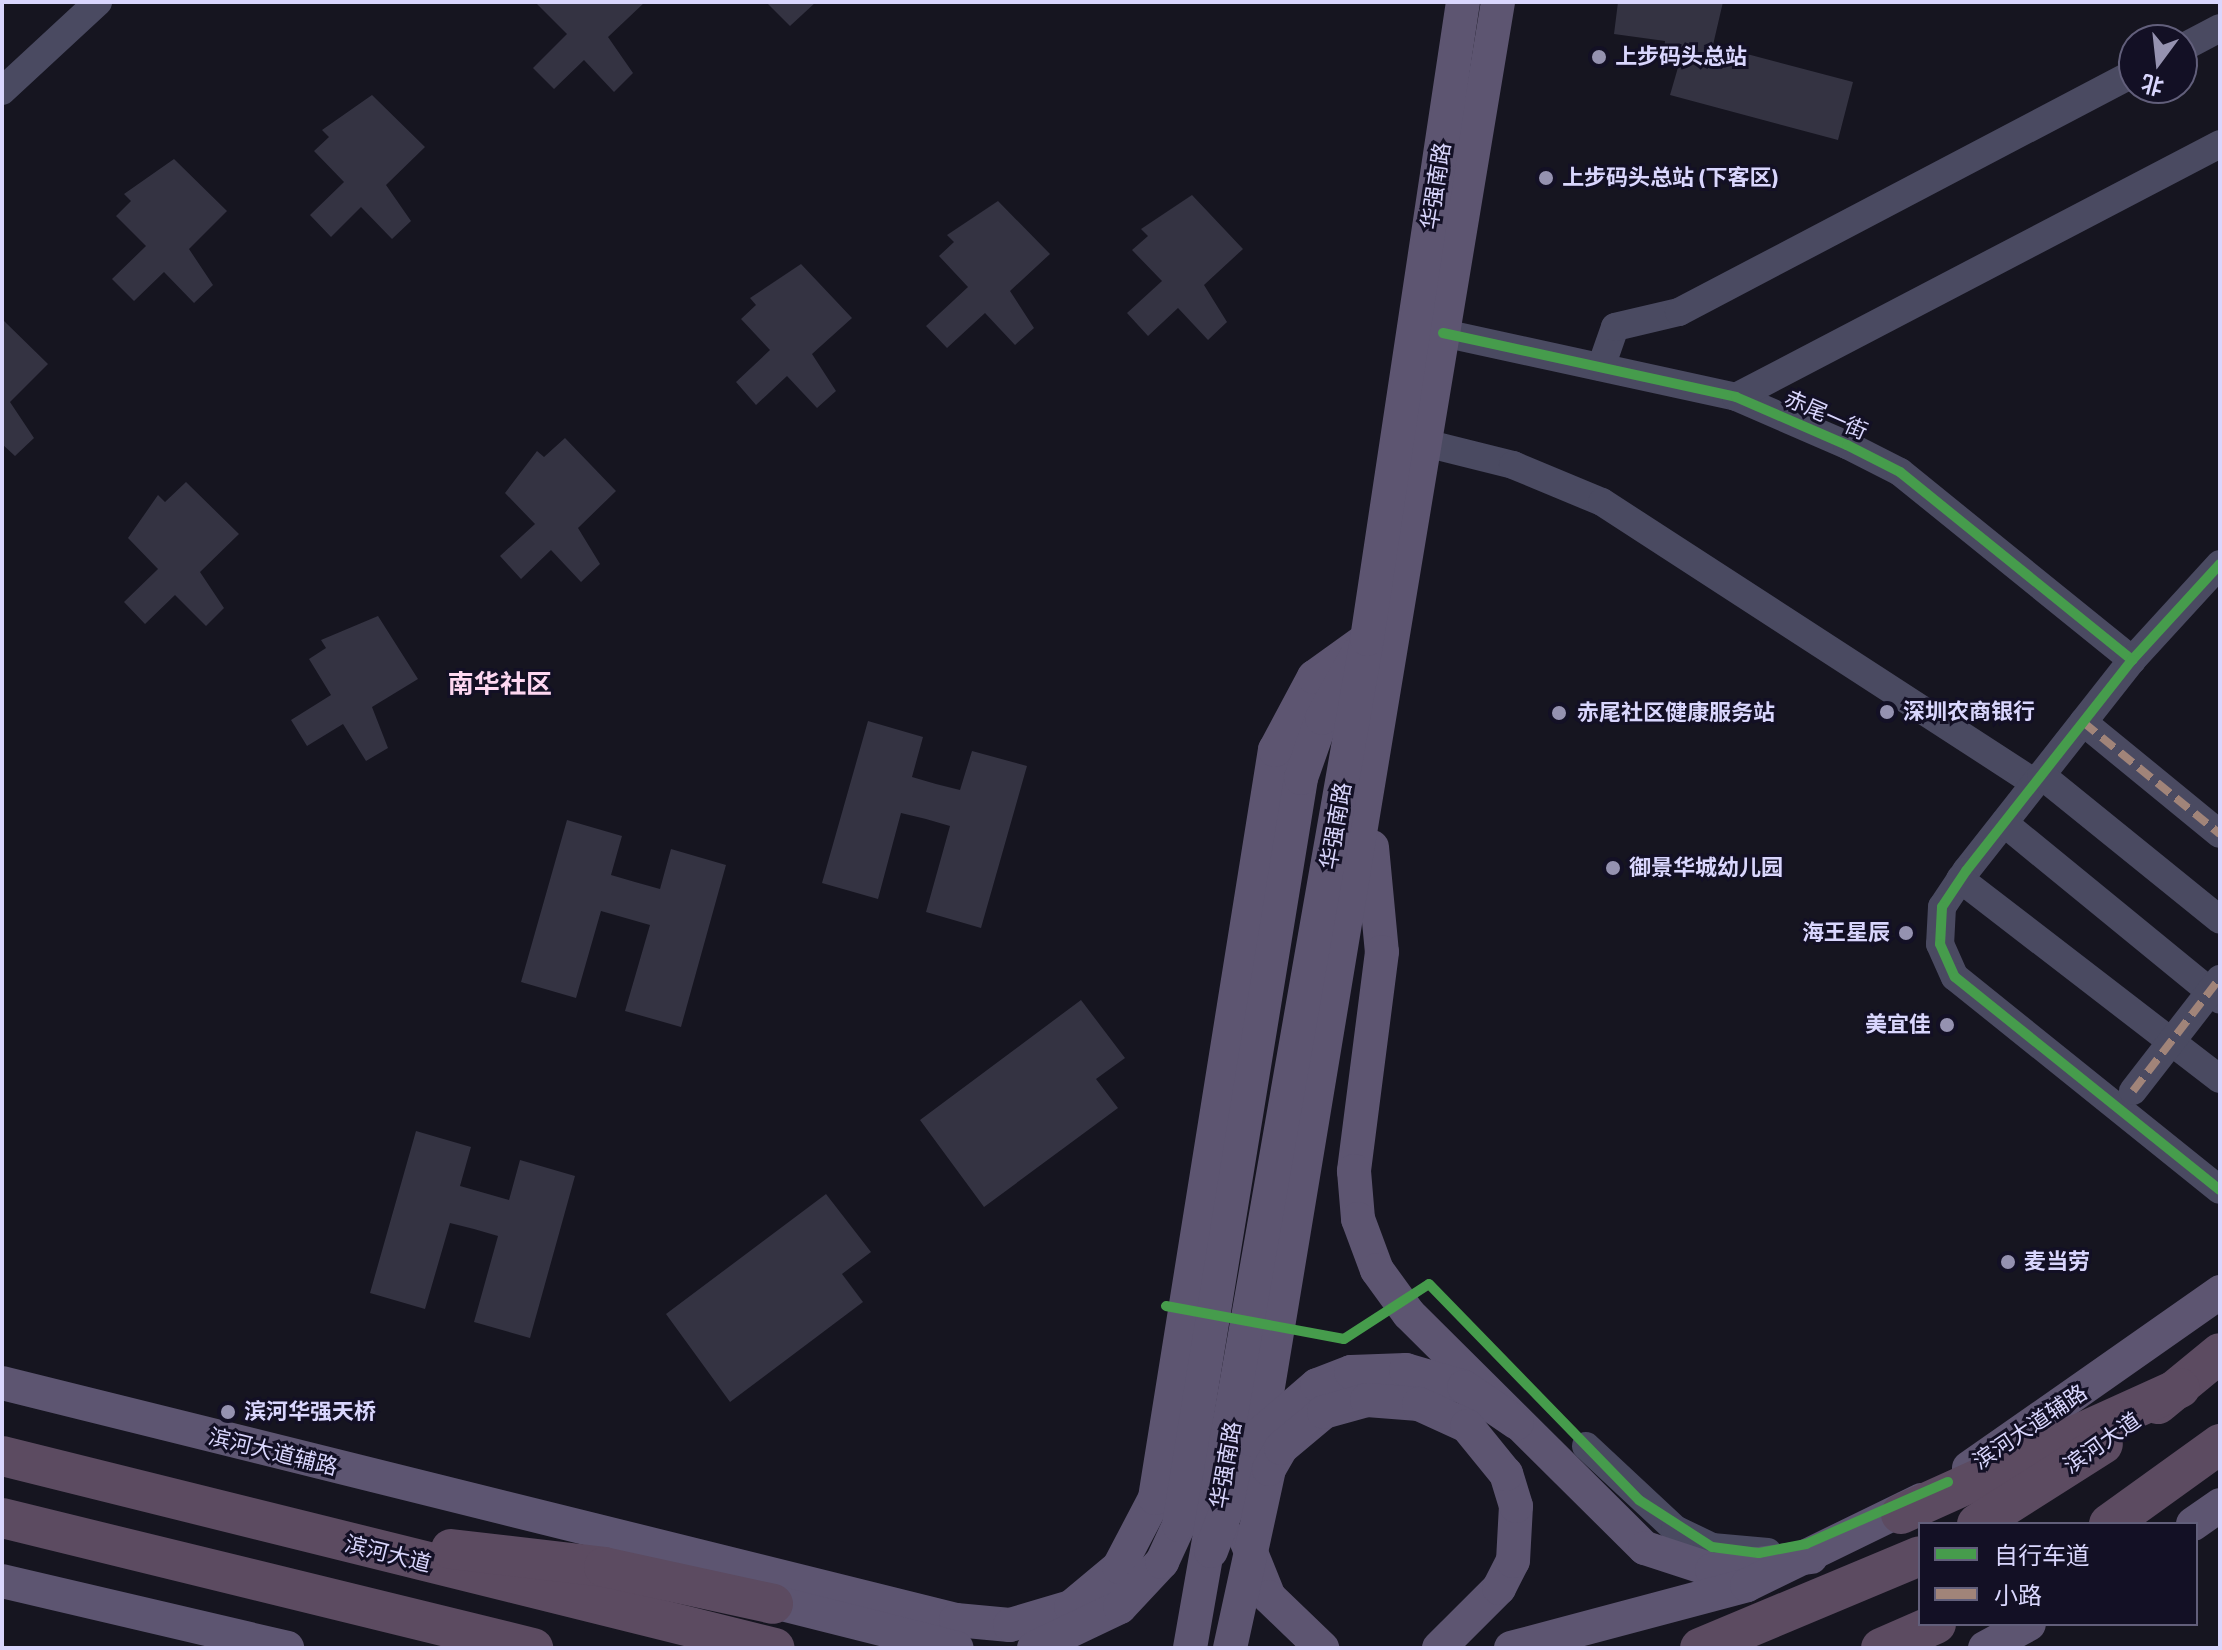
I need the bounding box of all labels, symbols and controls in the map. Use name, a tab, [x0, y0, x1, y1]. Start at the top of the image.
north arrow	[2118, 24, 2198, 104]
place label: 上步码头总站	[1615, 44, 1747, 70]
marker: 上步码头总站	[1590, 48, 1608, 66]
text: 北	[2137, 66, 2167, 105]
street label: 华强南路	[1416, 140, 1456, 232]
place label: 上步码头总站 (下客区)	[1562, 165, 1778, 191]
marker: 上步码头总站 (下客区)	[1537, 169, 1555, 187]
street label: 赤尾一街	[1780, 385, 1872, 445]
district label: 南华社区	[448, 668, 552, 700]
place label: 深圳农商银行	[1903, 699, 2035, 725]
place label: 赤尾社区健康服务站	[1577, 700, 1775, 726]
marker: 赤尾社区健康服务站	[1548, 702, 1570, 724]
marker: 深圳农商银行	[1878, 703, 1896, 721]
street label: 华强南路	[1315, 780, 1357, 872]
place label: 御景华城幼儿园	[1629, 855, 1783, 881]
marker: 御景华城幼儿园	[1604, 859, 1622, 877]
place label: 海王星辰	[1802, 920, 1890, 946]
marker: 海王星辰	[1897, 924, 1915, 942]
place label: 美宜佳	[1865, 1012, 1931, 1038]
marker: 美宜佳	[1938, 1016, 1956, 1034]
place label: 麦当劳	[2024, 1249, 2090, 1275]
marker: 麦当劳	[1999, 1253, 2017, 1271]
street label: 滨河大道辅路	[1968, 1379, 2092, 1475]
place label: 滨河华强天桥	[244, 1399, 376, 1425]
marker: 滨河华强天桥	[219, 1403, 237, 1421]
street label: 滨河大道	[2058, 1407, 2146, 1479]
street label: 华强南路	[1205, 1419, 1247, 1511]
street label: 滨河大道辅路	[206, 1423, 340, 1481]
legend	[1918, 1522, 2198, 1626]
street label: 滨河大道	[342, 1531, 434, 1577]
text: 自行车道	[1994, 1537, 2090, 1573]
text: 小路	[1994, 1577, 2042, 1613]

